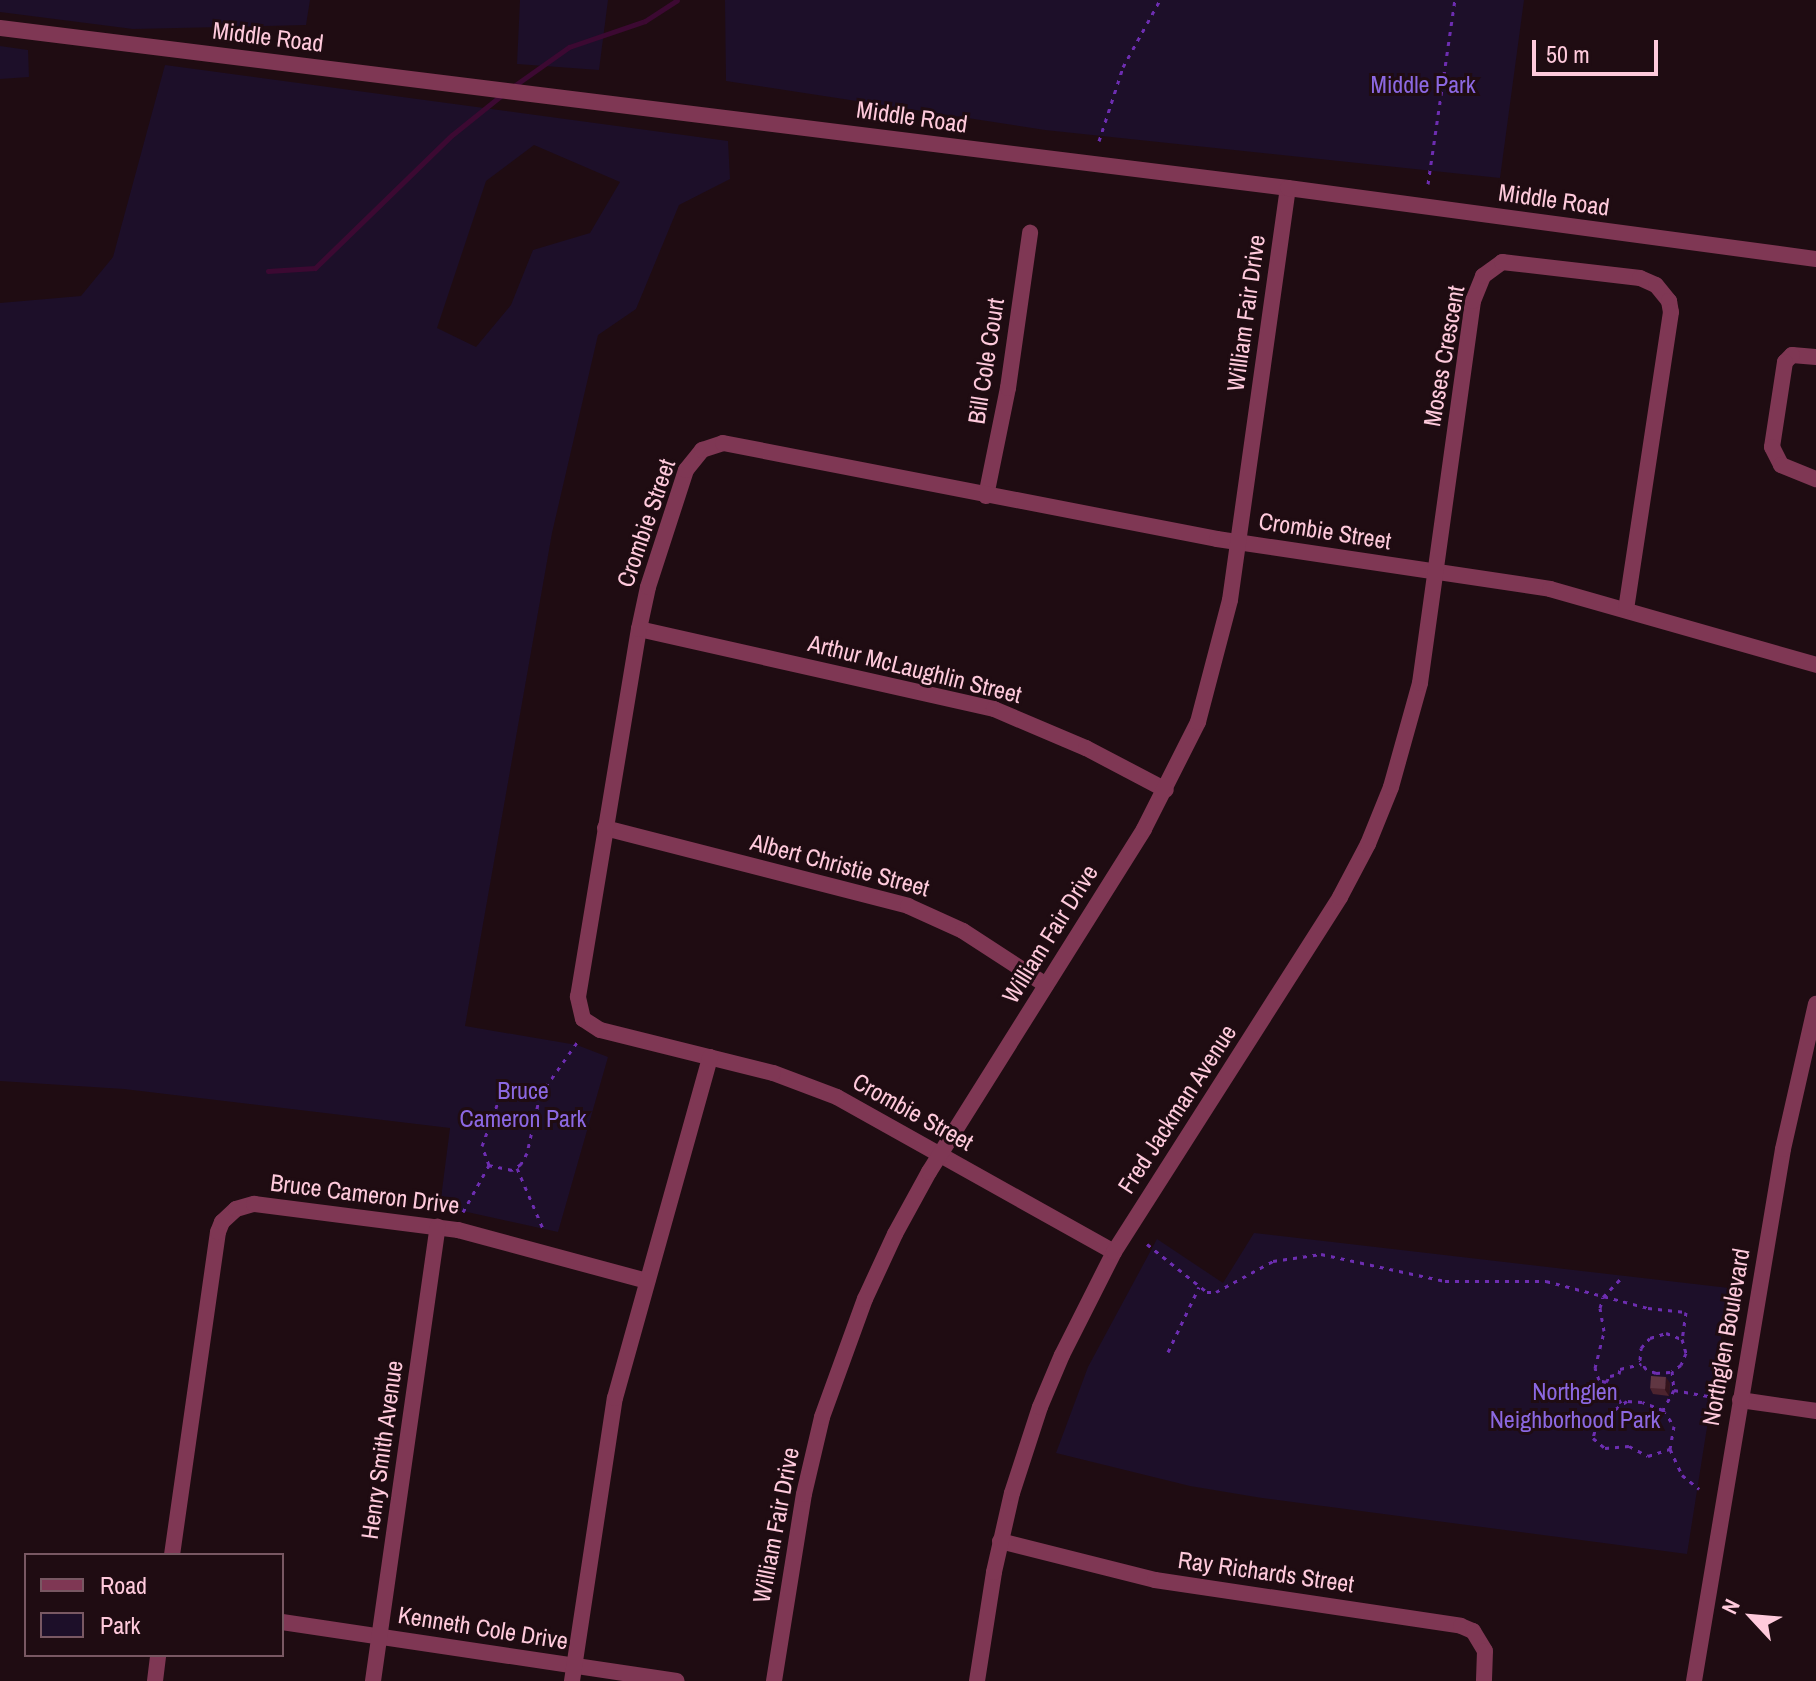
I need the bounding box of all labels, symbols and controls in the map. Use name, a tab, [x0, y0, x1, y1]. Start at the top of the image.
street label: Middle Road	[211, 16, 325, 58]
scale bar	[1536, 24, 1662, 74]
text: 50 m	[1546, 38, 1590, 70]
park label: Middle Park	[1371, 71, 1475, 99]
street label: Middle Road	[855, 95, 969, 139]
street label: Middle Road	[1497, 178, 1611, 222]
street label: William Fair Drive	[1221, 233, 1271, 393]
street label: Moses Crescent	[1417, 283, 1471, 429]
street label: Bill Cole Court	[962, 296, 1010, 426]
street label: Crombie Street	[611, 455, 681, 591]
street label: Crombie Street	[1257, 506, 1393, 556]
street label: Arthur McLaughlin Street	[805, 629, 1025, 709]
street label: Albert Christie Street	[748, 827, 932, 903]
street label: William Fair Drive	[996, 860, 1104, 1008]
street label: Fred Jackman Avenue	[1111, 1019, 1243, 1199]
street label: Crombie Street	[848, 1067, 978, 1157]
park label: Bruce Cameron Park	[460, 1077, 586, 1133]
street label: Bruce Cameron Drive	[269, 1168, 461, 1220]
street label: Northglen Boulevard	[1696, 1246, 1756, 1428]
street label: Henry Smith Avenue	[355, 1358, 409, 1542]
park label: Northglen Neighborhood Park	[1490, 1378, 1660, 1434]
street label: William Fair Drive	[747, 1445, 805, 1605]
street label: Ray Richards Street	[1176, 1545, 1356, 1599]
legend	[24, 1553, 284, 1657]
text: Road	[100, 1569, 147, 1601]
north arrow	[1712, 1577, 1792, 1657]
text: N	[1714, 1594, 1747, 1619]
street label: Kenneth Cole Drive	[396, 1600, 570, 1656]
text: Park	[100, 1609, 140, 1641]

